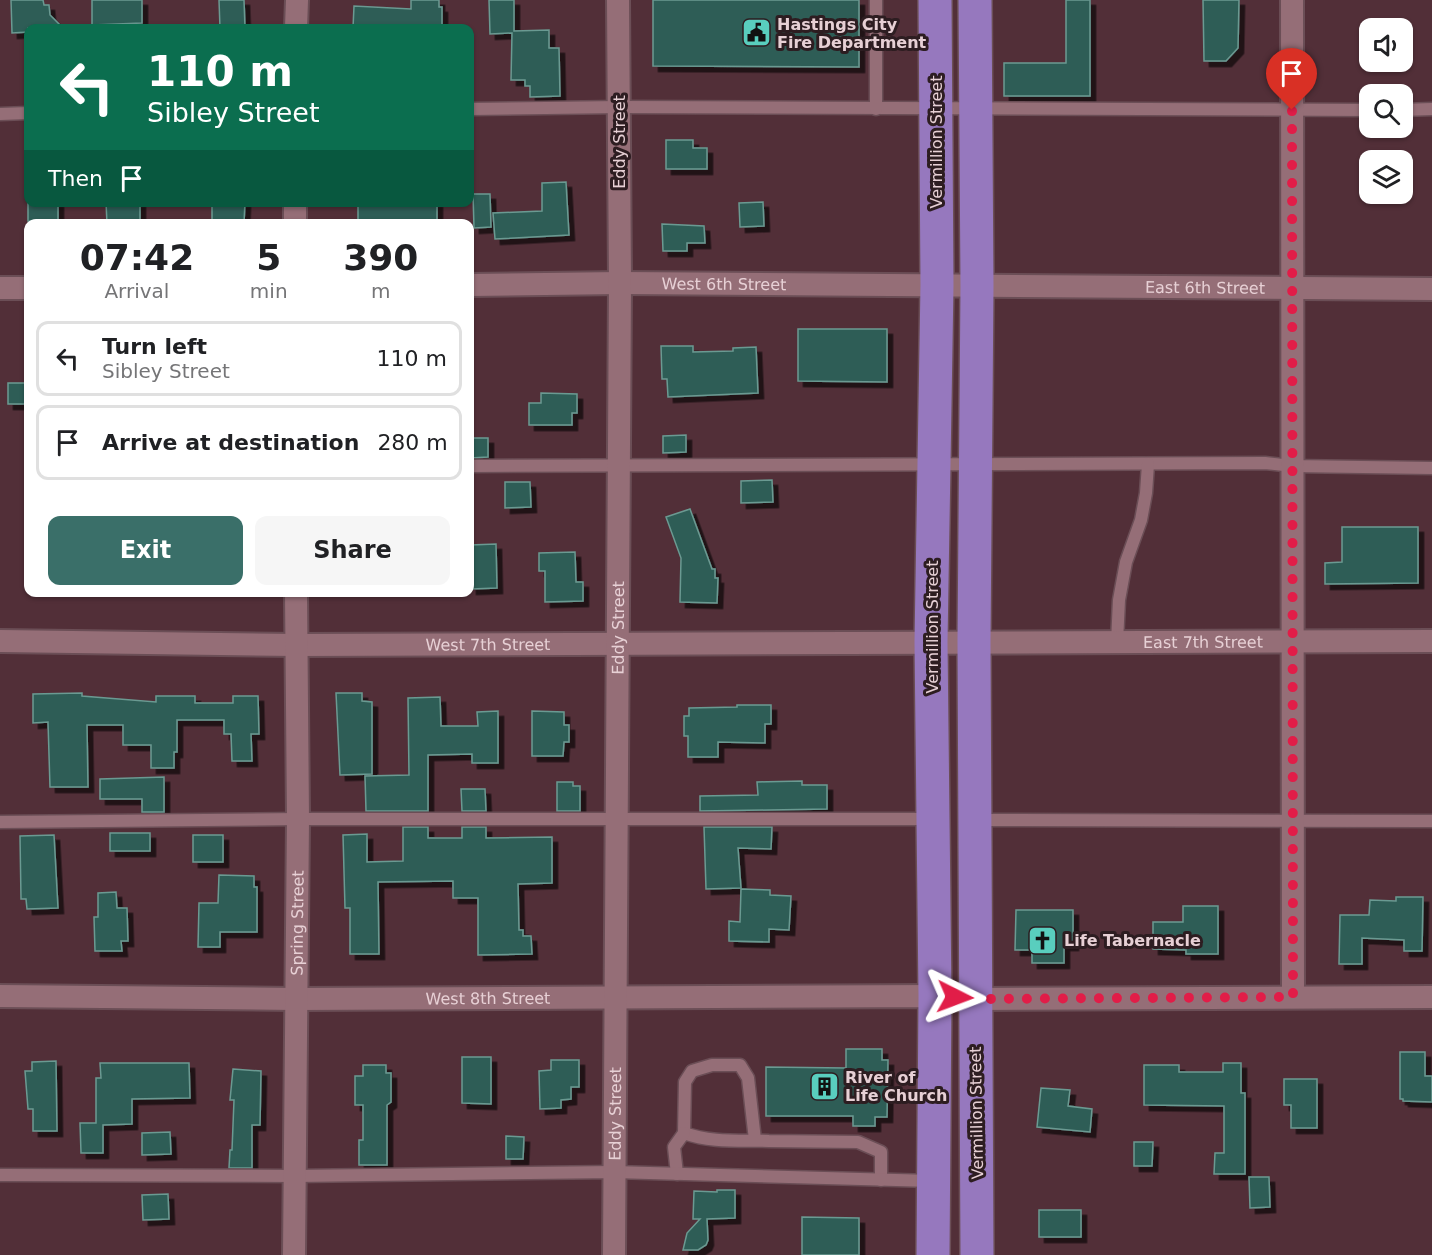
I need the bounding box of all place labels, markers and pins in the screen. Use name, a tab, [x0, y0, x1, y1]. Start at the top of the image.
place label: Hastings City Fire Department	[777, 15, 927, 52]
public building icon: Hastings City Fire Department	[740, 17, 772, 49]
pin	[1266, 48, 1317, 110]
church icon: Life Tabernacle	[1027, 924, 1059, 956]
place label: Life Tabernacle	[1064, 931, 1201, 950]
place label: River of Life Church	[845, 1068, 947, 1105]
building icon: River of Life Church	[808, 1070, 840, 1102]

